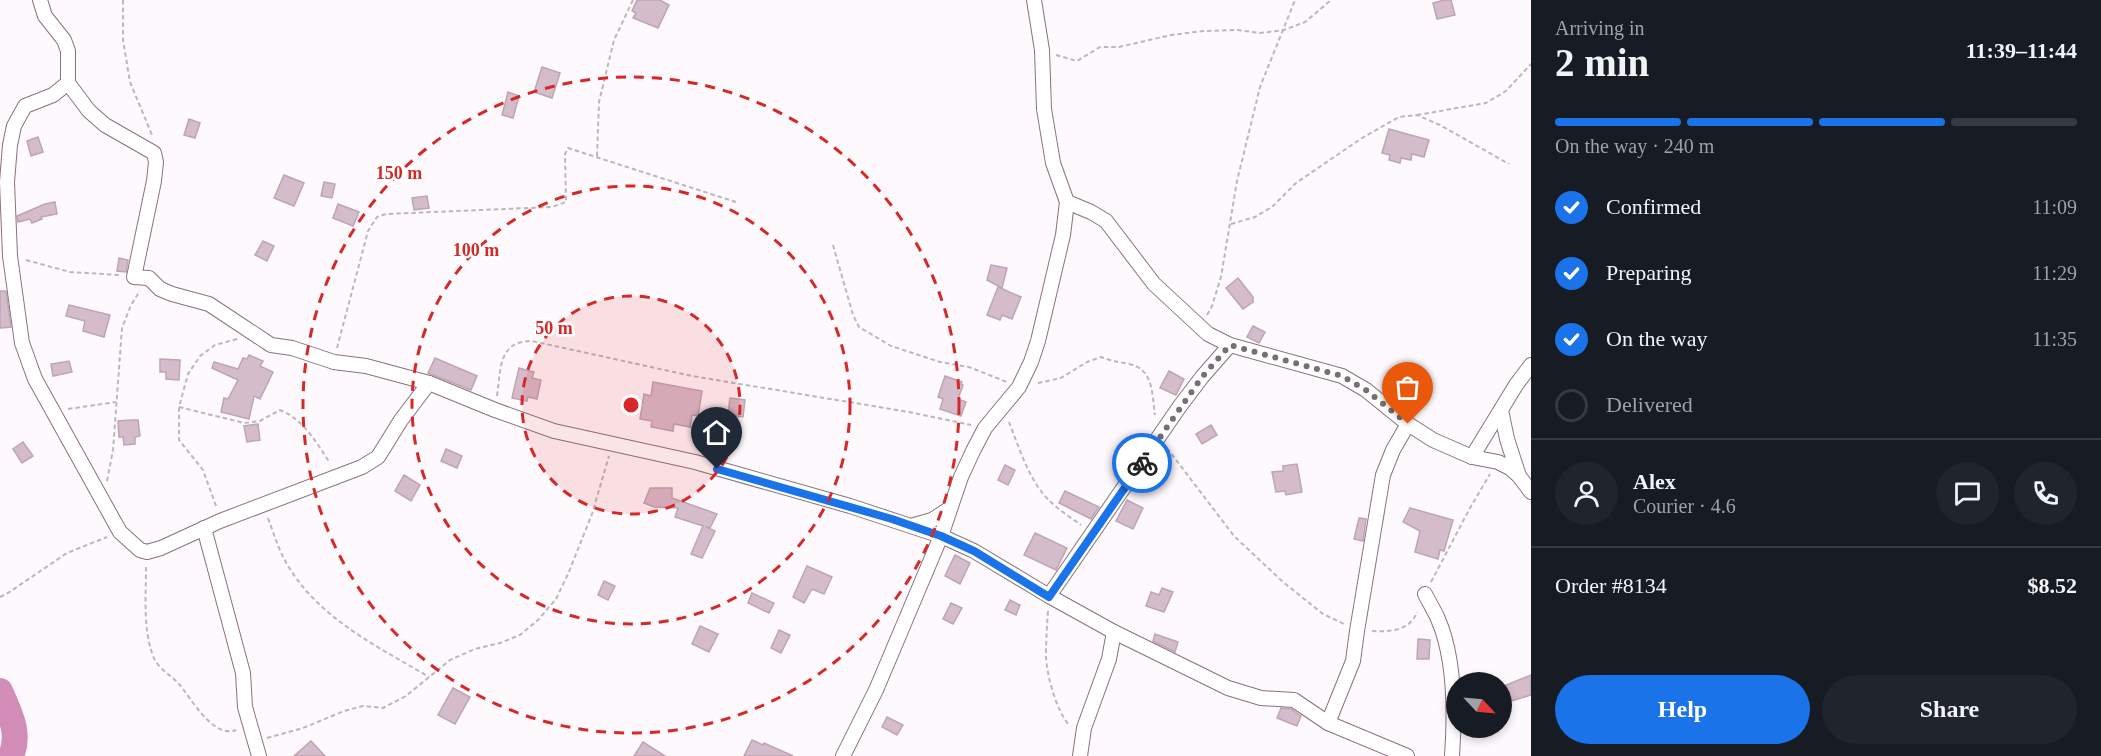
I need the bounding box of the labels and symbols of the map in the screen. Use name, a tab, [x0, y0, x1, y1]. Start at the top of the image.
text: 150 m	[376, 163, 422, 183]
text: 100 m	[453, 240, 499, 260]
text: 50 m	[535, 318, 573, 338]
pin	[1382, 362, 1433, 424]
centre of rings	[621, 395, 641, 415]
pin	[691, 407, 742, 469]
courier	[1112, 433, 1172, 493]
north arrow	[1446, 672, 1512, 738]

